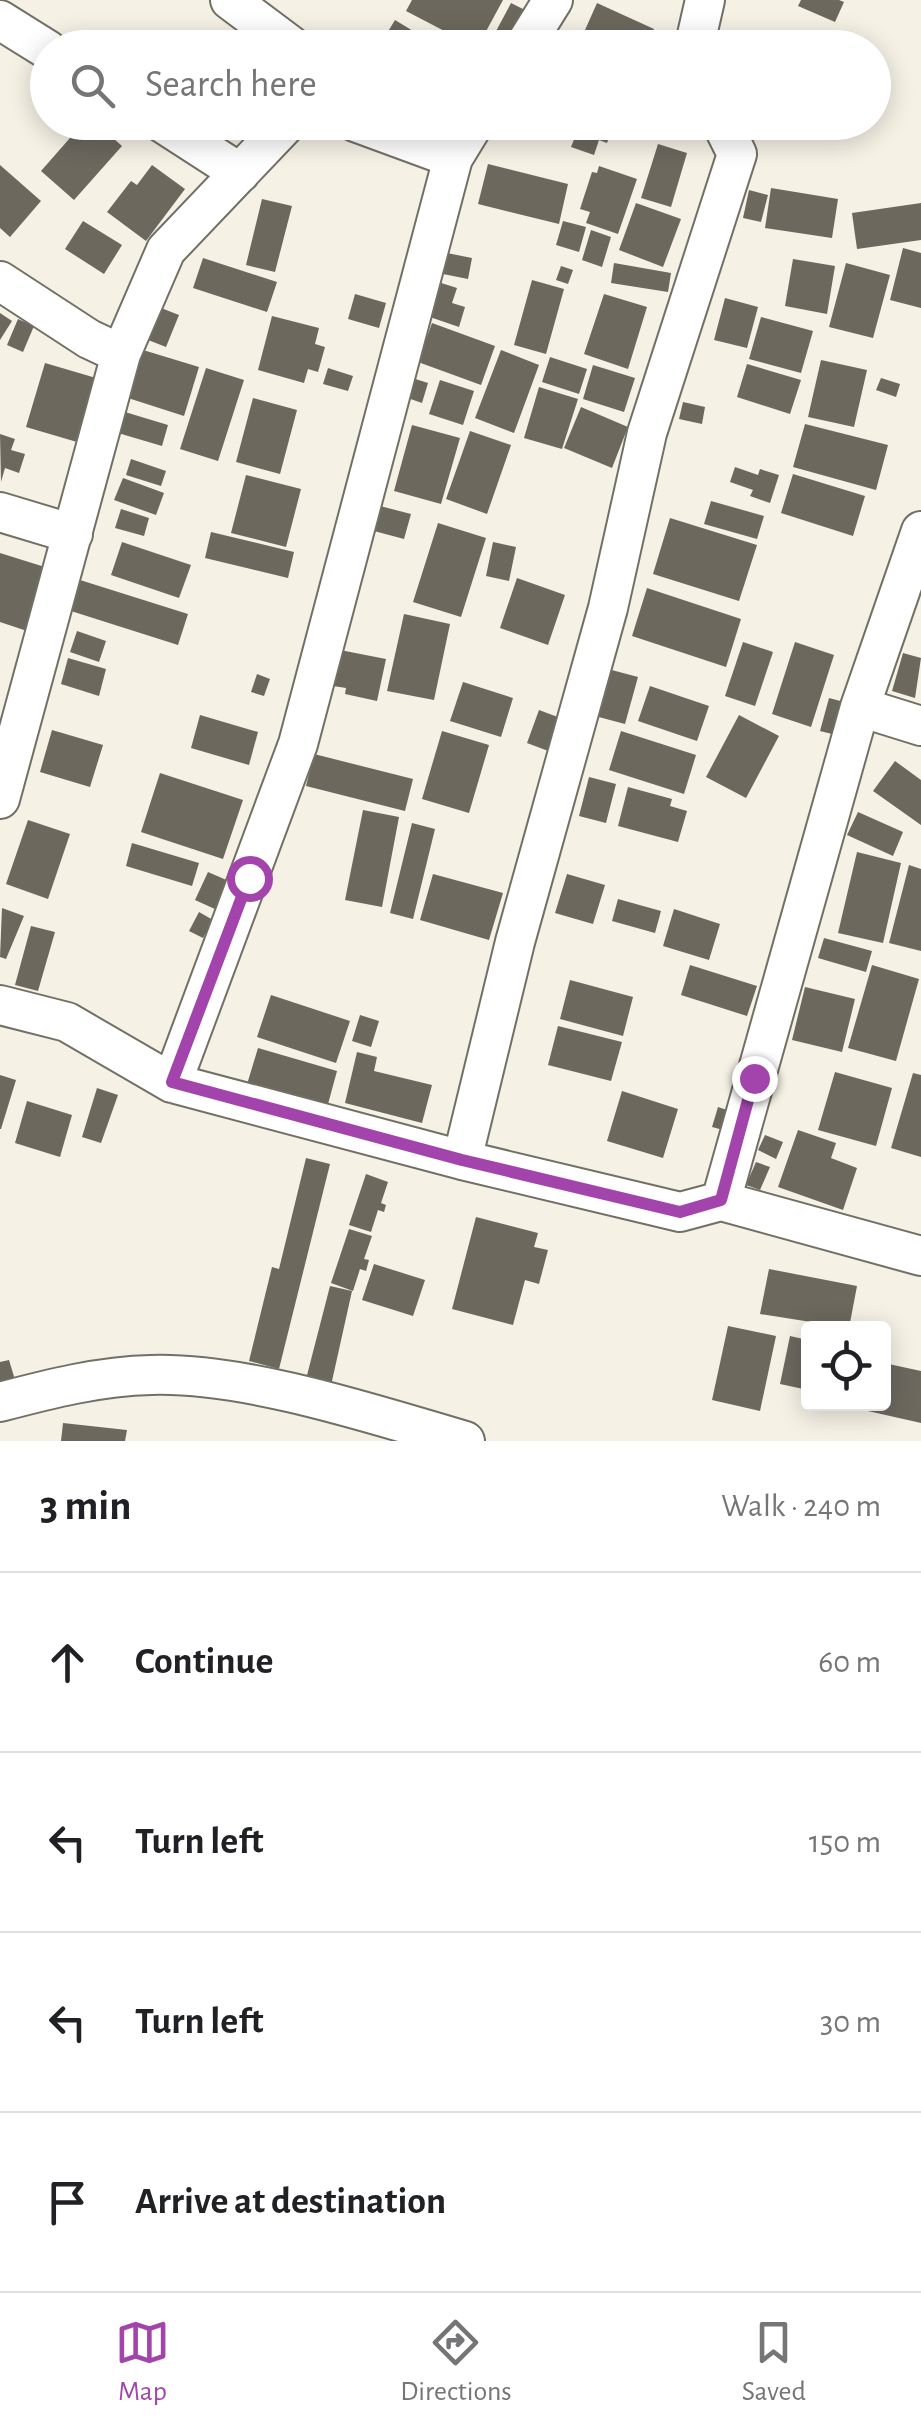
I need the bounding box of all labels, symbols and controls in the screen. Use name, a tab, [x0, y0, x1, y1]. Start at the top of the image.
search box	[30, 30, 891, 140]
icon: search	[65, 58, 120, 113]
text: Search here	[145, 66, 317, 104]
route start	[227, 856, 273, 902]
route end	[732, 1056, 778, 1102]
map controls	[801, 1321, 891, 1411]
button: locate	[801, 1321, 891, 1411]
text: 3 min	[40, 1485, 132, 1527]
text: Walk · 240 m	[721, 1490, 881, 1522]
icon: ahead	[40, 1635, 95, 1690]
text: Continue	[135, 1643, 273, 1681]
text: 60 m	[818, 1646, 881, 1678]
icon: left	[40, 1815, 95, 1870]
text: Turn left	[135, 1823, 263, 1861]
text: 150 m	[809, 1826, 881, 1858]
icon: left	[40, 1995, 95, 2050]
text: Turn left	[135, 2003, 263, 2041]
text: 30 m	[820, 2006, 881, 2038]
icon: arrive	[40, 2175, 95, 2230]
text: Arrive at destination	[135, 2183, 446, 2221]
tab: Map	[115, 2315, 170, 2409]
tab: Directions	[400, 2315, 512, 2409]
tab: Saved	[742, 2315, 806, 2409]

